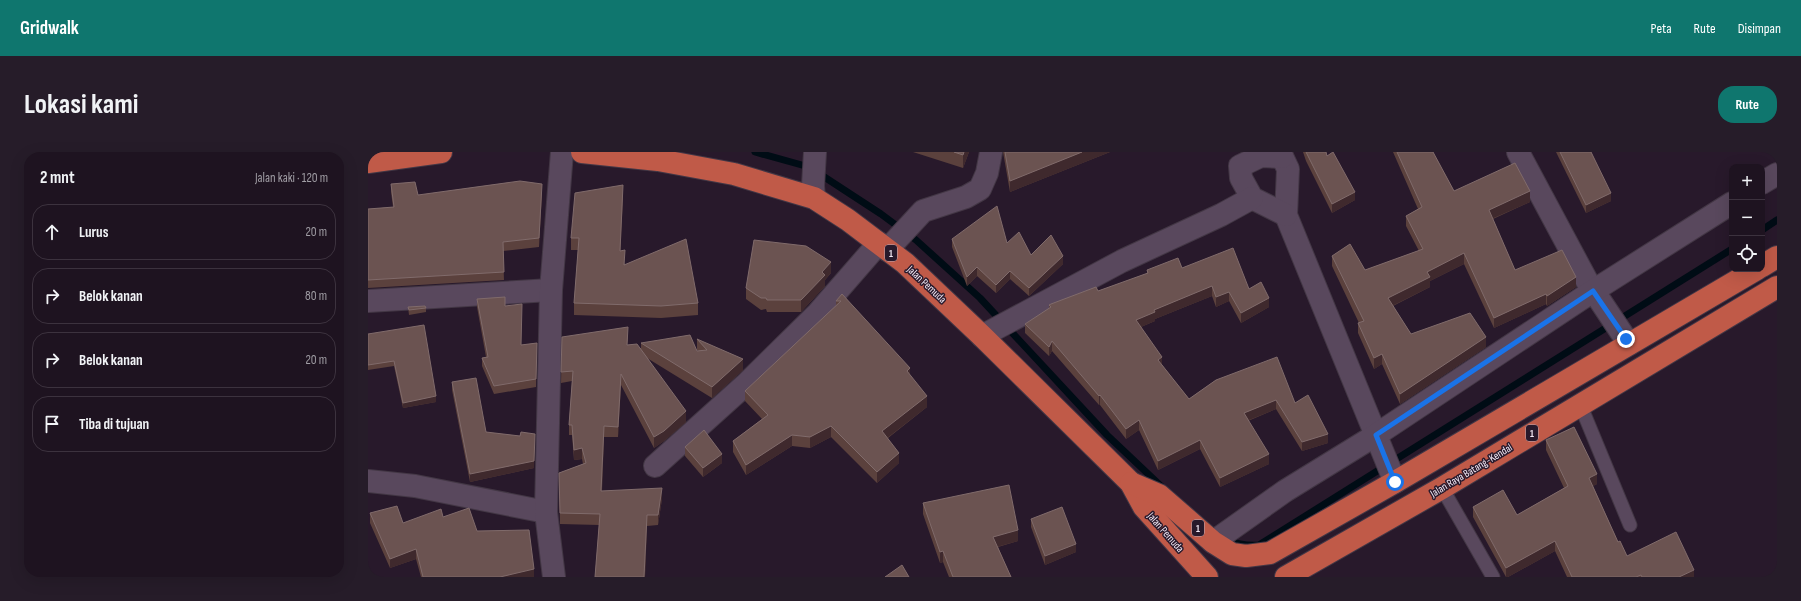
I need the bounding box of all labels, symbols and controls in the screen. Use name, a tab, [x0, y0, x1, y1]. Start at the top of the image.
text: Gridwalk	[20, 17, 79, 40]
text: Peta	[1651, 20, 1672, 37]
text: Rute	[1694, 20, 1716, 37]
text: Disimpan	[1738, 20, 1781, 37]
button: Rute	[1718, 86, 1777, 123]
text: Lokasi kami	[24, 88, 138, 121]
map controls	[1729, 164, 1765, 272]
button: +	[1729, 164, 1765, 200]
text: 2 mnt	[40, 168, 75, 188]
text: Jalan kaki · 120 m	[255, 170, 328, 186]
button: −	[1729, 200, 1765, 236]
icon: ahead	[41, 221, 63, 243]
text: Lurus	[79, 223, 108, 242]
text: 20 m	[305, 224, 327, 240]
button: locate	[1729, 236, 1765, 272]
road number: 1	[885, 245, 897, 261]
street label: Jalan Pemuda	[904, 262, 949, 306]
icon: right	[41, 285, 63, 307]
text: Belok kanan	[79, 287, 143, 306]
text: 80 m	[305, 288, 327, 304]
route end	[1617, 330, 1635, 348]
icon: right	[41, 349, 63, 371]
text: Belok kanan	[79, 351, 143, 370]
text: 20 m	[305, 352, 327, 368]
icon: arrive	[41, 413, 63, 435]
text: Tiba di tujuan	[79, 415, 149, 434]
road number: 1	[1526, 425, 1538, 441]
street label: Jalan Raya Batang-Kendal	[1427, 441, 1515, 501]
route start	[1386, 473, 1404, 491]
street label: Jalan Pemuda	[1144, 509, 1187, 555]
road number: 1	[1192, 520, 1204, 536]

